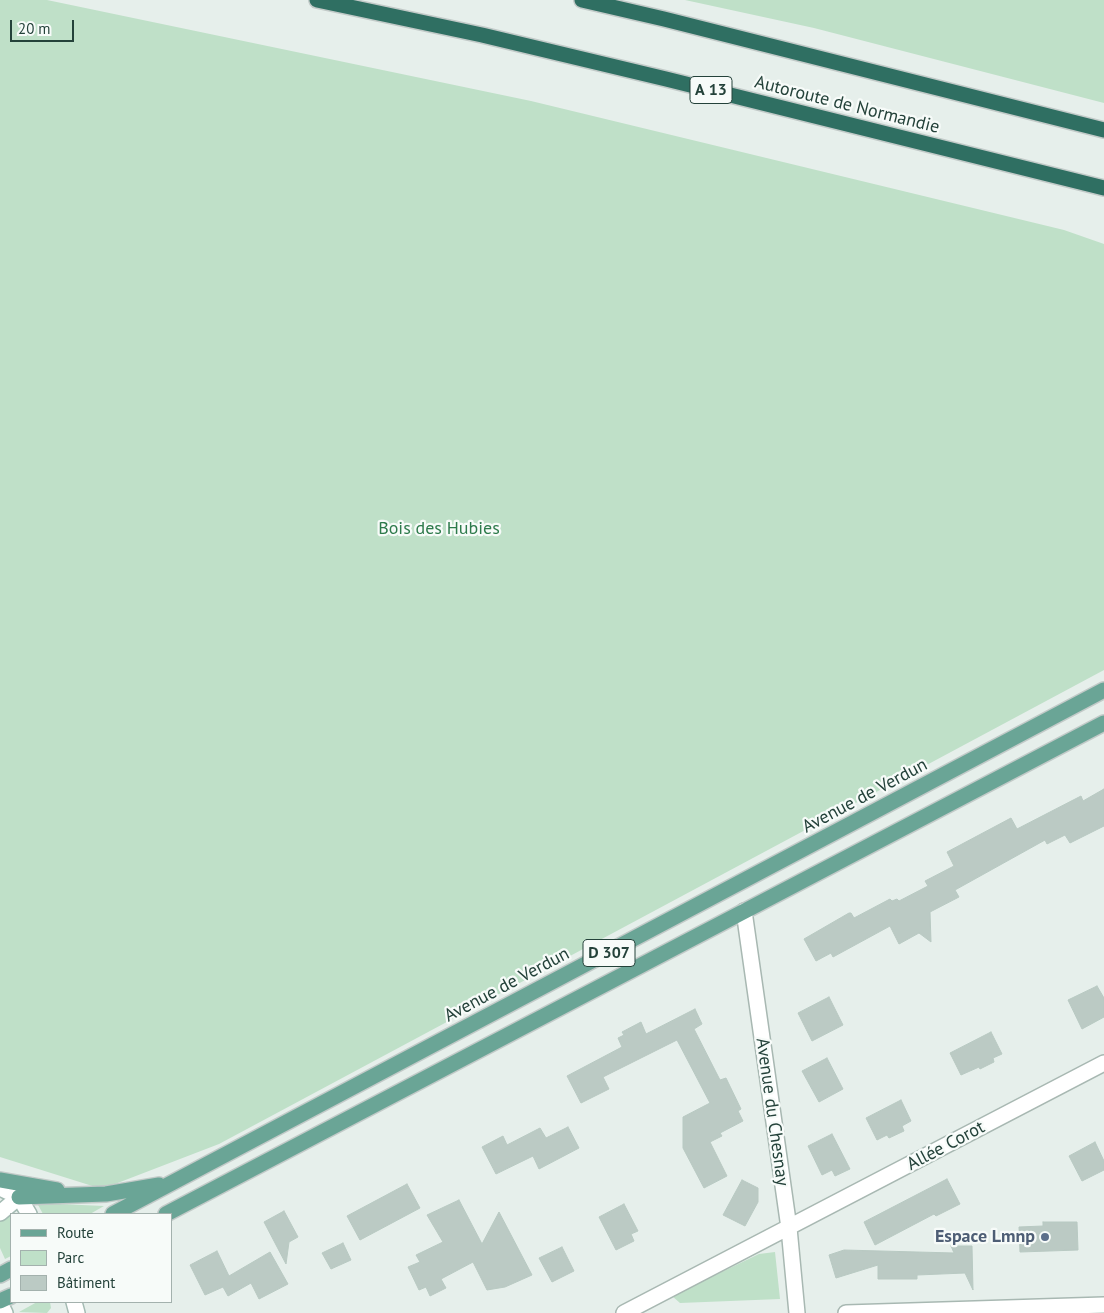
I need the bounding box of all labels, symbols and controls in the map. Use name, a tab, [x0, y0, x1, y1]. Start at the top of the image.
scale bar	[12, 10, 76, 42]
text: 20 m	[18, 19, 51, 38]
street label: Autoroute de Normandie	[752, 72, 942, 138]
road number: A 13	[690, 76, 732, 104]
park label: Bois des Hubies	[378, 518, 500, 540]
street label: Avenue de Verdun	[799, 754, 931, 838]
road number: D 307	[583, 940, 635, 966]
street label: Avenue de Verdun	[441, 943, 573, 1027]
street label: Avenue du Chesnay	[751, 1037, 793, 1187]
street label: Allée Corot	[903, 1116, 989, 1176]
legend	[10, 1213, 172, 1303]
text: Route	[57, 1223, 94, 1242]
place label: Espace Lmnp	[935, 1226, 1035, 1248]
marker: Espace Lmnp	[1039, 1231, 1051, 1243]
text: Parc	[57, 1248, 84, 1267]
text: Bâtiment	[57, 1273, 115, 1292]

